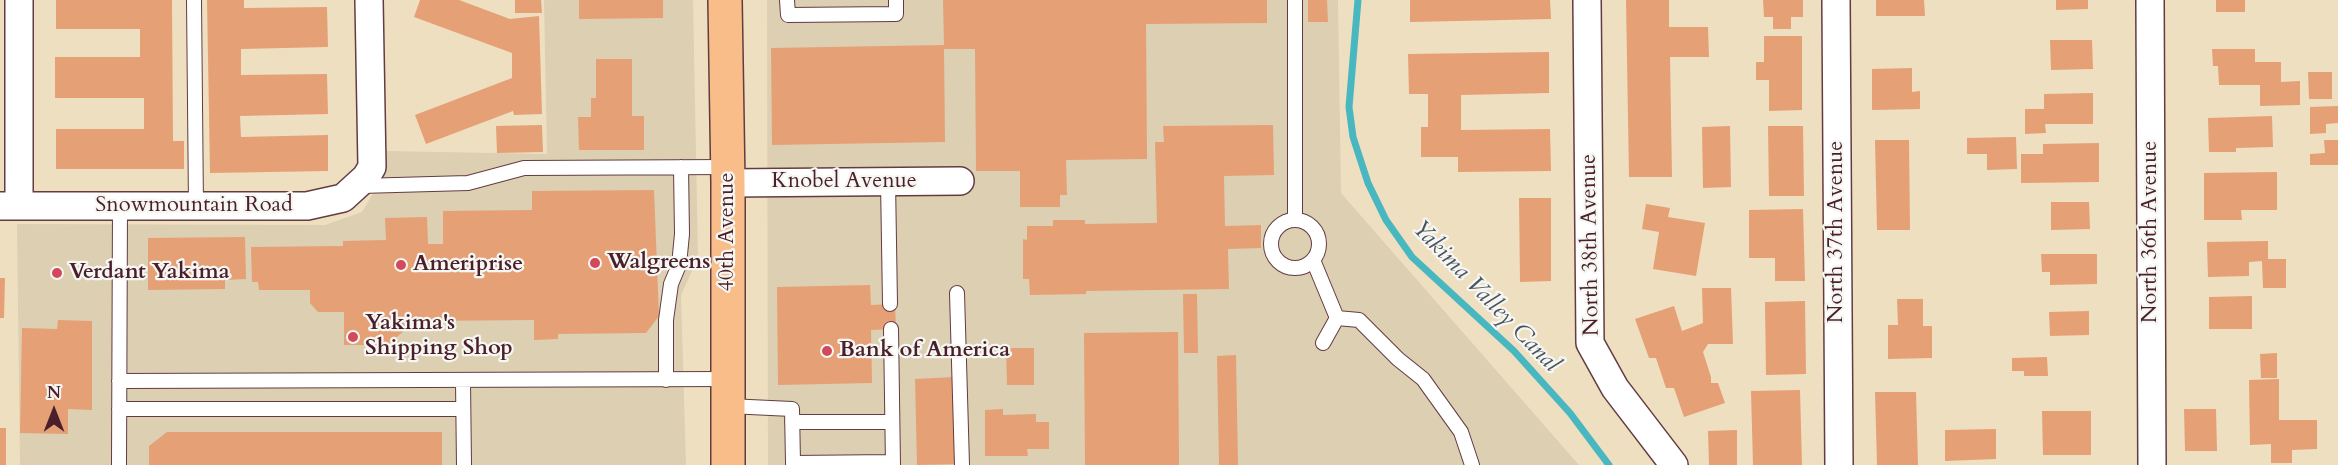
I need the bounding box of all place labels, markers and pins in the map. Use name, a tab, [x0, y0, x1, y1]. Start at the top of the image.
place label: Walgreens	[607, 250, 710, 276]
place label: Ameriprise	[413, 252, 523, 278]
marker: Walgreens	[588, 256, 602, 270]
marker: Ameriprise	[394, 258, 408, 272]
place label: Verdant Yakima	[69, 260, 230, 286]
marker: Verdant Yakima	[50, 266, 64, 280]
place label: Yakima's Shipping Shop	[365, 311, 513, 362]
marker: Yakima's Shipping Shop	[346, 330, 360, 344]
place label: Bank of America	[839, 338, 1010, 364]
marker: Bank of America	[820, 344, 834, 358]

